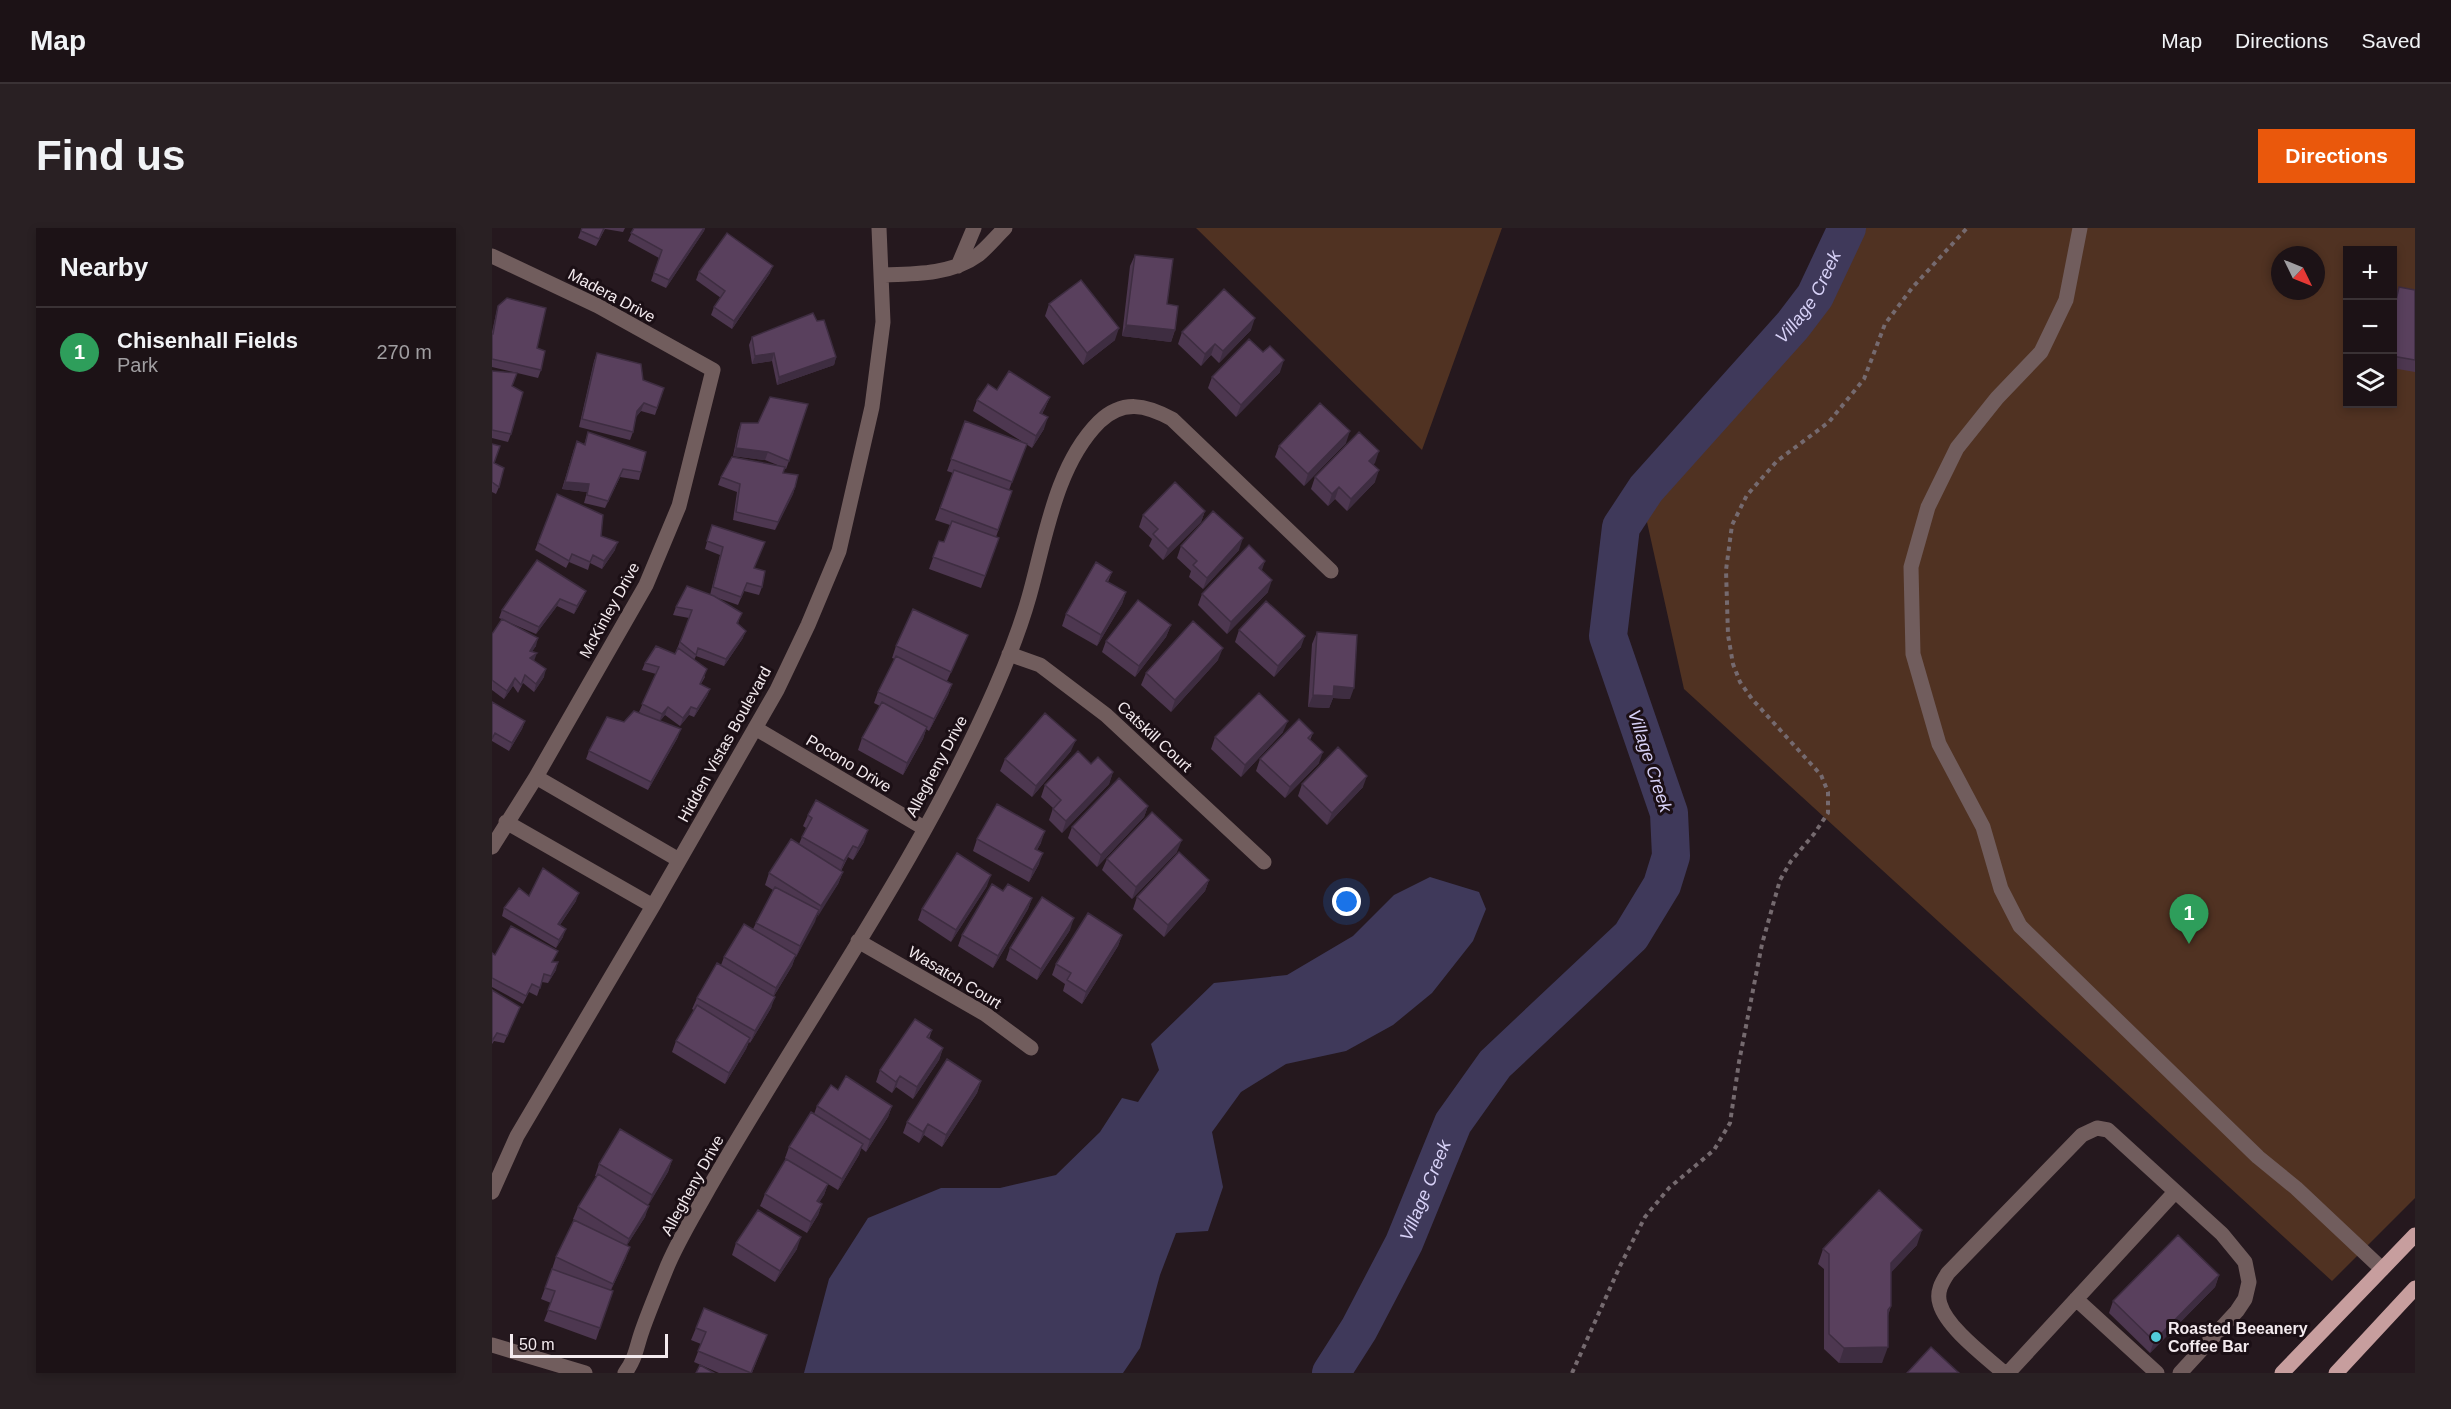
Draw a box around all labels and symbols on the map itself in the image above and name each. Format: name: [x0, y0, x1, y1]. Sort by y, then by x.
water label: Village Creek: [1771, 246, 1845, 347]
north arrow: [2271, 246, 2325, 300]
street label: Madera Drive: [565, 265, 658, 326]
street label: McKinley Drive: [576, 559, 643, 661]
street label: Hidden Vistas Boulevard: [675, 664, 774, 825]
street label: Catskill Court: [1114, 698, 1196, 775]
water label: Village Creek: [1624, 707, 1676, 816]
street label: Allegheny Drive: [903, 713, 970, 820]
street label: Pocono Drive: [803, 731, 894, 796]
your location: [1332, 887, 1361, 916]
pin: 1: [2170, 894, 2208, 944]
street label: Wasatch Court: [905, 943, 1005, 1012]
street label: Allegheny Drive: [658, 1132, 727, 1238]
water label: Village Creek: [1396, 1136, 1455, 1244]
place label: Roasted Beeanery Coffee Bar: [2168, 1320, 2308, 1355]
marker: Roasted Beeanery Coffee Bar: [2149, 1330, 2163, 1344]
scale bar: [510, 1331, 668, 1358]

